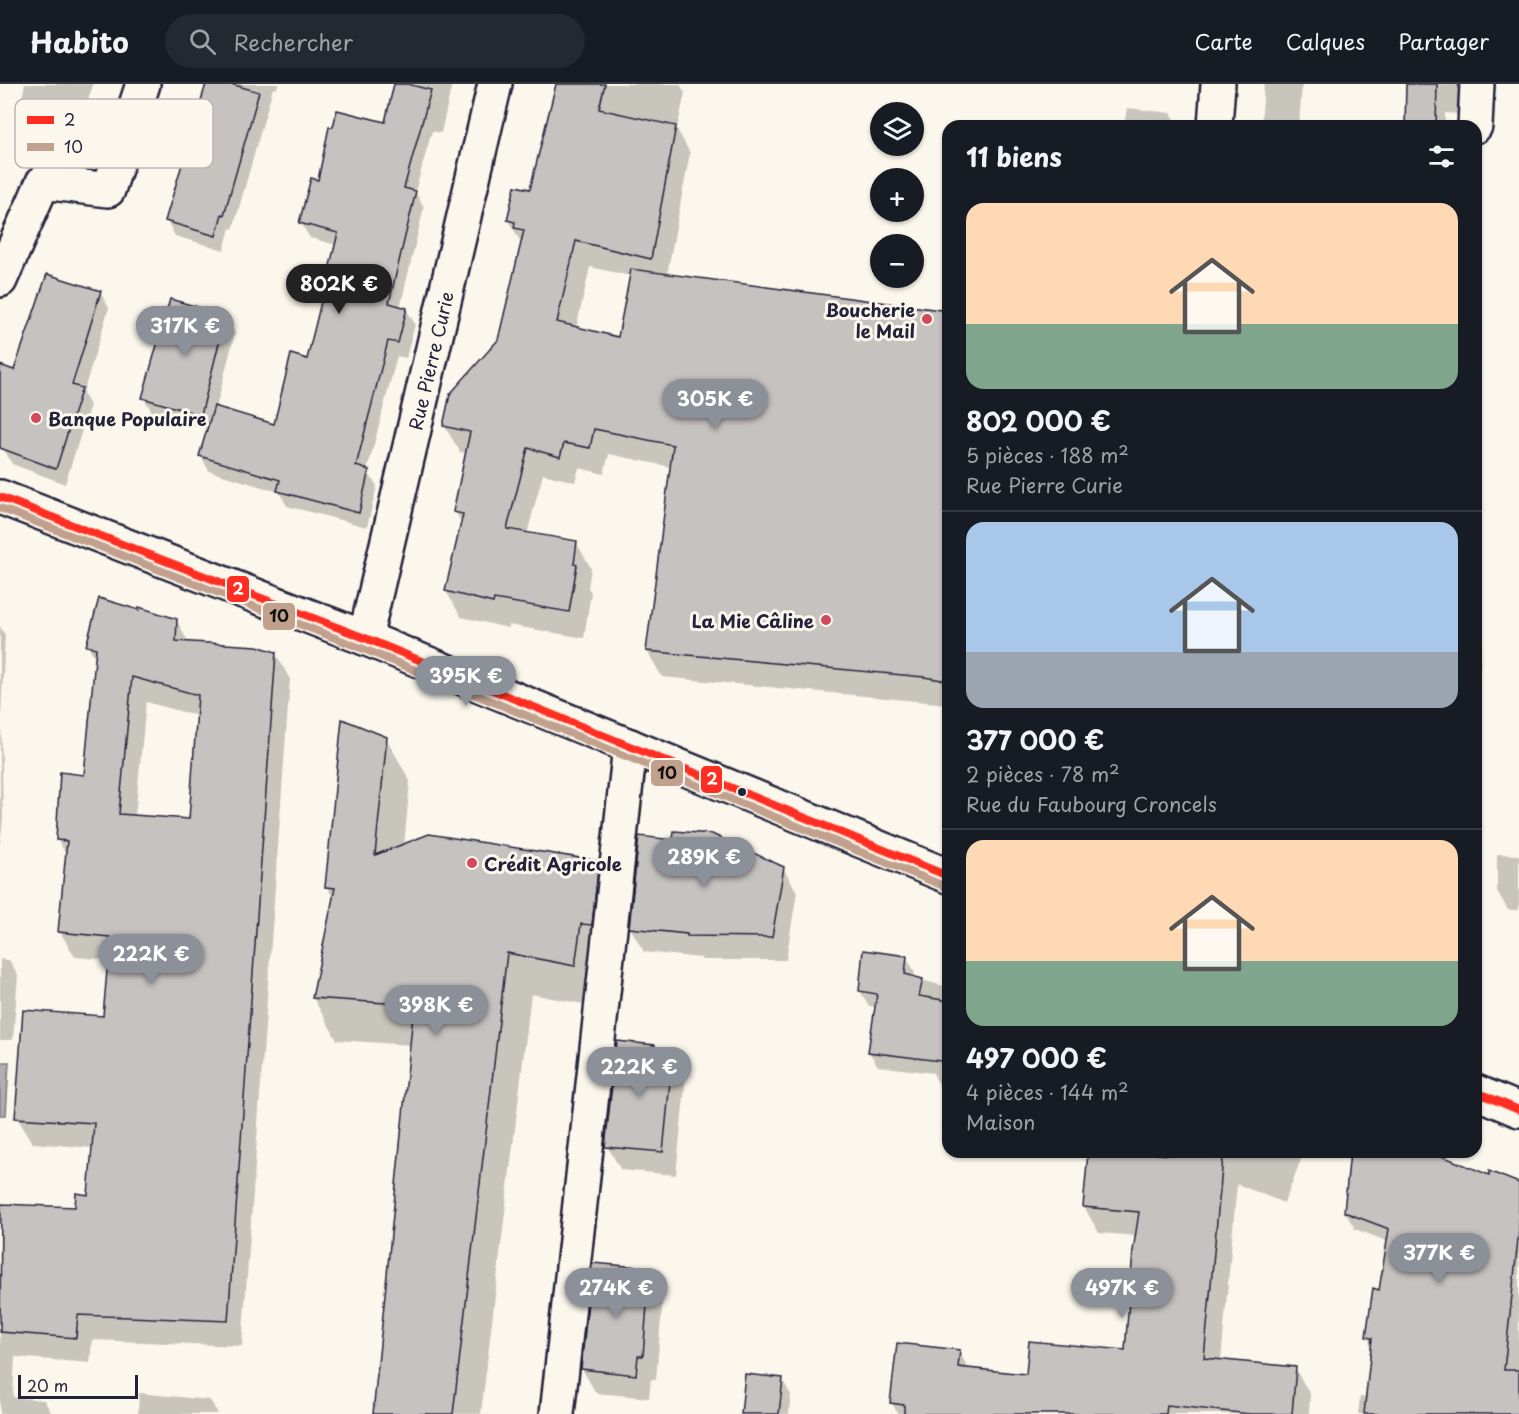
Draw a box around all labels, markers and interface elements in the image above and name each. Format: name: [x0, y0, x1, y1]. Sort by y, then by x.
search box: [165, 14, 585, 68]
text: Habito: [30, 20, 129, 63]
icon: search: [186, 25, 219, 58]
text: Rechercher: [234, 25, 353, 58]
text: Carte: [1195, 25, 1253, 57]
text: Calques: [1286, 25, 1365, 57]
text: Partager: [1398, 25, 1489, 57]
legend: [15, 99, 213, 168]
map controls: [870, 102, 924, 288]
button: layers: [870, 102, 924, 156]
text: 2: [64, 107, 75, 131]
text: 10: [64, 134, 83, 158]
text: 11 biens: [966, 137, 1062, 176]
icon: filters: [1425, 140, 1458, 173]
button: +: [870, 168, 924, 222]
button: −: [870, 234, 924, 288]
icon: home: [1158, 242, 1266, 350]
pin: 802K €: [290, 264, 388, 315]
text: 802K €: [300, 268, 378, 298]
street label: Rue Pierre Curie: [401, 289, 459, 432]
place label: Boucherie le Mail: [825, 296, 915, 344]
pin: 317K €: [136, 306, 234, 357]
text: 317K €: [150, 310, 220, 340]
marker: Boucherie le Mail: [920, 312, 934, 326]
pin: 305K €: [666, 379, 764, 430]
text: 305K €: [677, 383, 753, 413]
text: 802 000 €: [966, 401, 1111, 440]
place label: Banque Populaire: [48, 405, 207, 432]
marker: Banque Populaire: [29, 411, 43, 425]
text: 5 pièces · 188 m²: [966, 440, 1129, 470]
text: Rue Pierre Curie: [966, 470, 1123, 500]
icon: home: [1158, 561, 1266, 669]
line badge: 2: [226, 575, 250, 603]
text: 2: [232, 576, 244, 600]
line badge: 10: [262, 602, 296, 631]
text: 10: [269, 603, 289, 627]
place label: La Mie Câline: [692, 607, 814, 634]
marker: La Mie Câline: [819, 613, 833, 627]
pin: 395K €: [417, 656, 515, 707]
text: 395K €: [429, 660, 503, 690]
text: 377 000 €: [966, 720, 1104, 759]
line badge: 10: [650, 759, 684, 787]
text: 2 pièces · 78 m²: [966, 759, 1119, 789]
text: 10: [657, 760, 677, 784]
line badge: 2: [700, 765, 723, 794]
text: 2: [706, 766, 718, 790]
unlabelled marker: [736, 786, 748, 798]
text: Rue du Faubourg Croncels: [966, 789, 1217, 819]
pin: 289K €: [655, 837, 753, 888]
text: 289K €: [667, 841, 741, 871]
place label: Crédit Agricole: [484, 850, 622, 877]
marker: Crédit Agricole: [465, 856, 479, 870]
icon: home: [1158, 879, 1266, 987]
pin: 222K €: [102, 934, 200, 985]
text: 222K €: [112, 938, 190, 968]
pin: 398K €: [387, 985, 485, 1036]
text: 398K €: [399, 989, 473, 1019]
text: 497 000 €: [966, 1038, 1107, 1077]
pin: 222K €: [590, 1047, 688, 1098]
text: 222K €: [600, 1051, 678, 1081]
text: 4 pièces · 144 m²: [966, 1077, 1129, 1107]
text: Maison: [966, 1107, 1035, 1137]
pin: 377K €: [1390, 1233, 1488, 1284]
text: 377K €: [1403, 1237, 1475, 1267]
pin: 274K €: [567, 1268, 665, 1319]
pin: 497K €: [1073, 1268, 1171, 1319]
text: 274K €: [579, 1272, 653, 1302]
text: 497K €: [1085, 1272, 1159, 1302]
scale bar: [18, 1372, 138, 1400]
text: 20 m: [27, 1373, 68, 1397]

